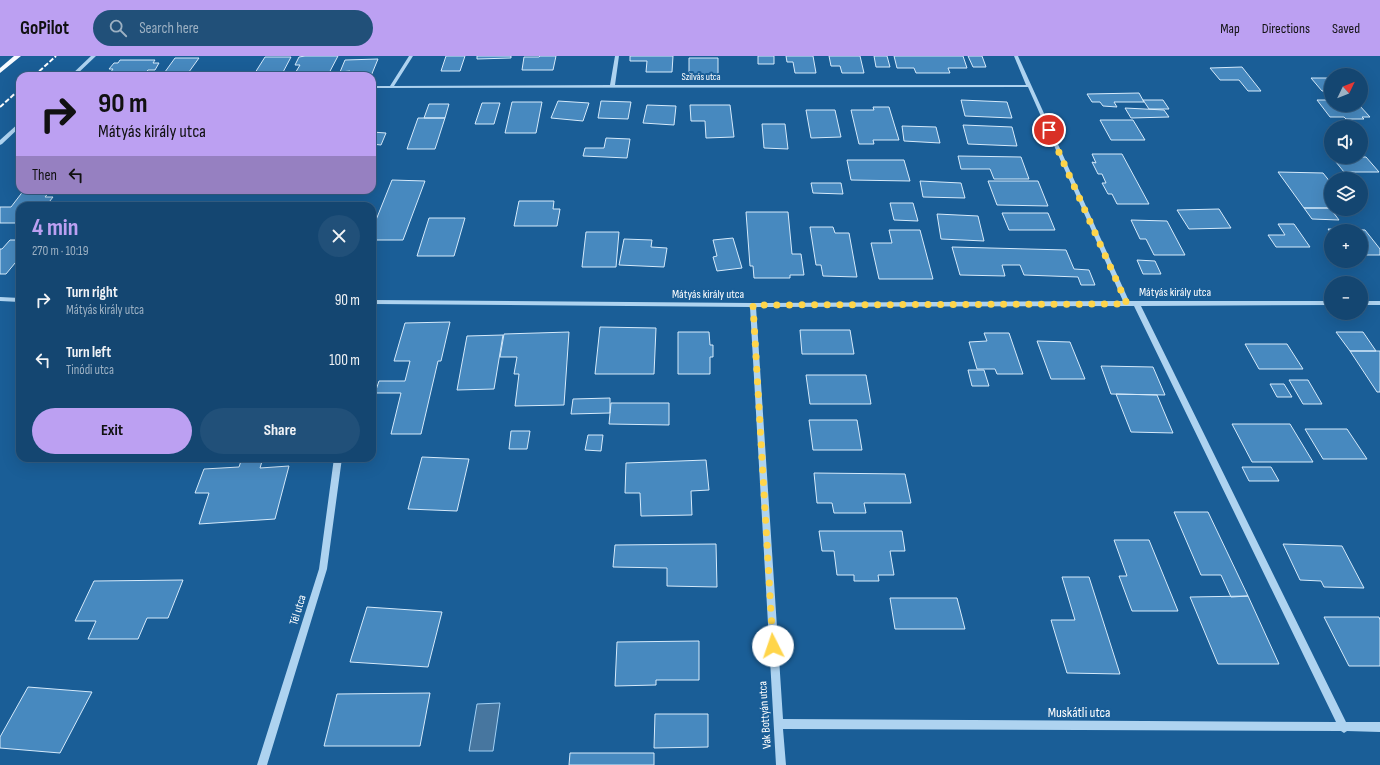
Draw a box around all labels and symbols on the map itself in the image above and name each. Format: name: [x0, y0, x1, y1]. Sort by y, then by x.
north arrow: [1324, 68, 1368, 112]
street label: Szilvás utca: [681, 71, 721, 83]
pin: [1032, 113, 1066, 147]
street label: Mátyás király utca: [1139, 285, 1211, 300]
street label: Mátyás király utca: [672, 287, 744, 302]
street label: Tél utca: [286, 593, 310, 627]
position arrow: [752, 625, 794, 667]
street label: Vak Bottyán utca: [755, 680, 775, 749]
street label: Muskátli utca: [1048, 704, 1110, 721]

